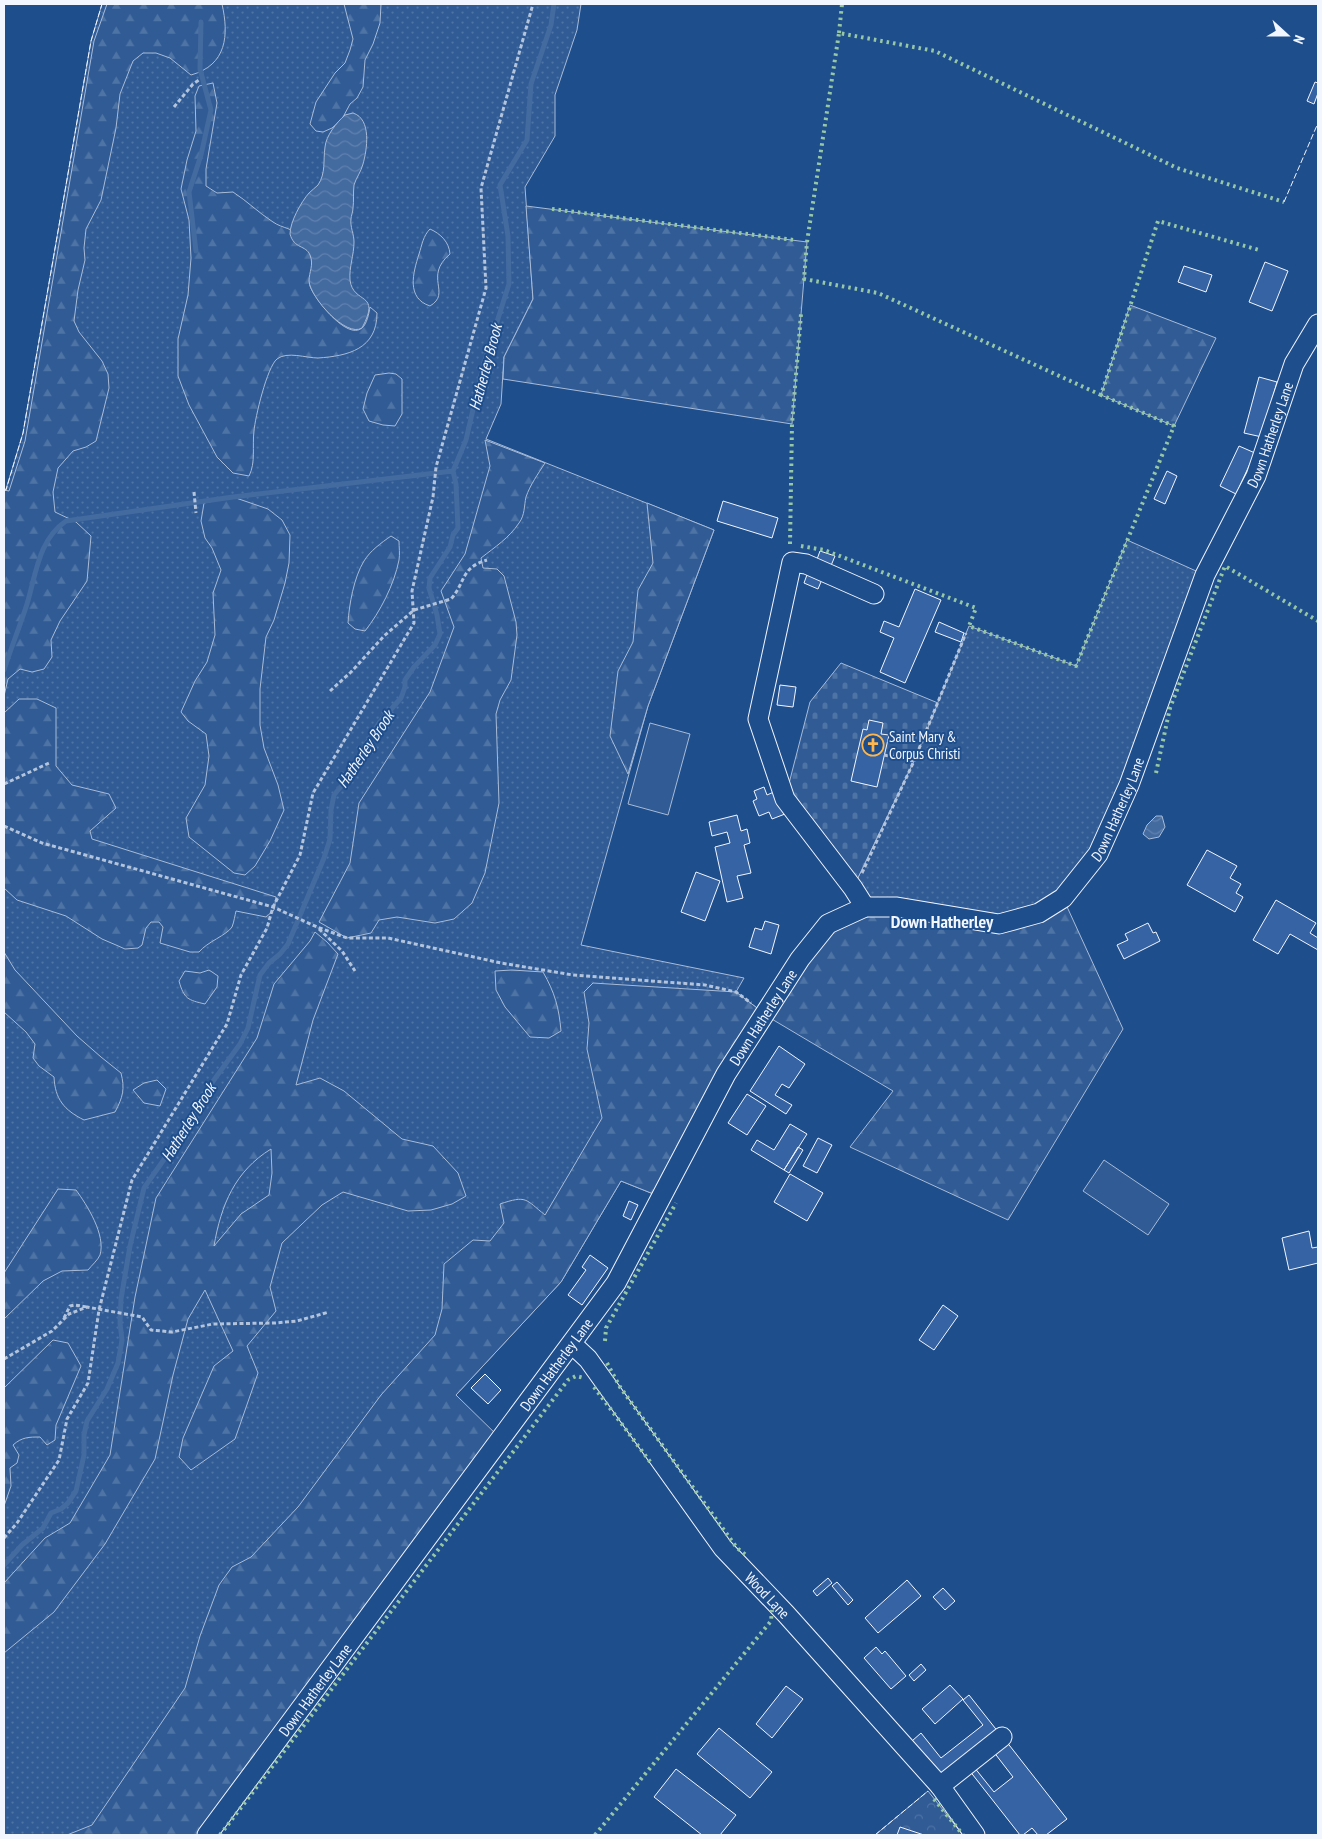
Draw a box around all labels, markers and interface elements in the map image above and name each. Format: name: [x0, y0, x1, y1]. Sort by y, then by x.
north arrow: [1262, 10, 1312, 60]
text: N: [1289, 33, 1309, 46]
water label: Hatherley Brook: [464, 320, 507, 412]
street label: Down Hatherley Lane: [1242, 379, 1297, 491]
water label: Hatherley Brook: [332, 705, 399, 791]
place label: Saint Mary & Corpus Christi: [889, 727, 961, 763]
church icon: Saint Mary & Corpus Christi: [861, 733, 885, 757]
street label: Down Hatherley Lane: [1087, 755, 1148, 865]
district label: Down Hatherley: [891, 910, 994, 933]
street label: Down Hatherley Lane: [725, 965, 801, 1069]
water label: Hatherley Brook: [156, 1078, 221, 1165]
street label: Down Hatherley Lane: [515, 1314, 596, 1414]
street label: Wood Lane: [741, 1568, 794, 1622]
street label: Down Hatherley Lane: [274, 1639, 355, 1740]

